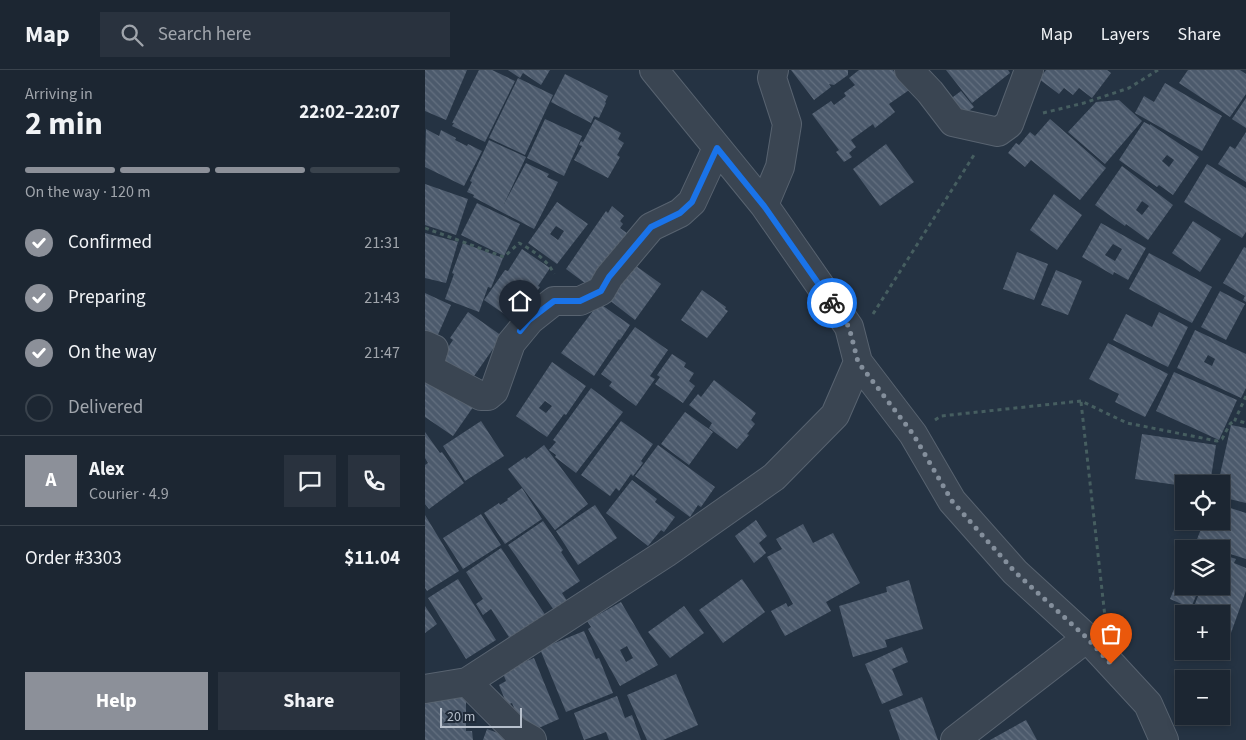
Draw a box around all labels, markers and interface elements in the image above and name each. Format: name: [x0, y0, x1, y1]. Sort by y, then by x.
search box: [100, 12, 450, 57]
text: Map: [25, 17, 70, 52]
icon: search: [118, 21, 146, 49]
text: Search here: [158, 21, 251, 48]
text: Map: [1041, 22, 1073, 47]
text: Layers: [1101, 22, 1150, 47]
text: Share: [1178, 22, 1221, 47]
text: Arriving in: [25, 83, 93, 105]
text: 22:02–22:07: [299, 99, 400, 126]
text: 2 min: [25, 101, 103, 147]
text: On the way · 120 m: [25, 181, 150, 203]
icon: check: [25, 229, 53, 257]
text: Confirmed: [68, 229, 152, 256]
text: 21:31: [364, 232, 400, 254]
courier: [807, 278, 857, 328]
pin: [499, 280, 541, 331]
icon: check: [25, 284, 53, 312]
text: Preparing: [68, 284, 146, 311]
text: 21:43: [364, 287, 400, 309]
icon: home: [506, 287, 534, 315]
icon: bike: [818, 289, 846, 317]
icon: check: [25, 339, 53, 367]
text: On the way: [68, 339, 157, 366]
text: 21:47: [364, 342, 400, 364]
text: Delivered: [68, 394, 143, 421]
button: chat: [284, 455, 336, 507]
button: phone: [348, 455, 400, 507]
text: Alex: [89, 456, 125, 483]
text: A: [46, 467, 56, 494]
map controls: [1175, 475, 1230, 725]
button: locate: [1175, 475, 1230, 530]
text: Courier · 4.9: [89, 483, 169, 505]
button: layers: [1175, 540, 1230, 595]
text: Order #3303: [25, 545, 122, 572]
text: $11.04: [344, 545, 400, 572]
button: +: [1175, 605, 1230, 660]
pin: [1090, 613, 1132, 664]
icon: bag: [1097, 620, 1125, 648]
button: −: [1175, 670, 1230, 725]
button: Help: [25, 672, 208, 730]
button: Share: [218, 672, 400, 730]
scale bar: [440, 705, 523, 728]
text: 20 m: [447, 707, 475, 727]

